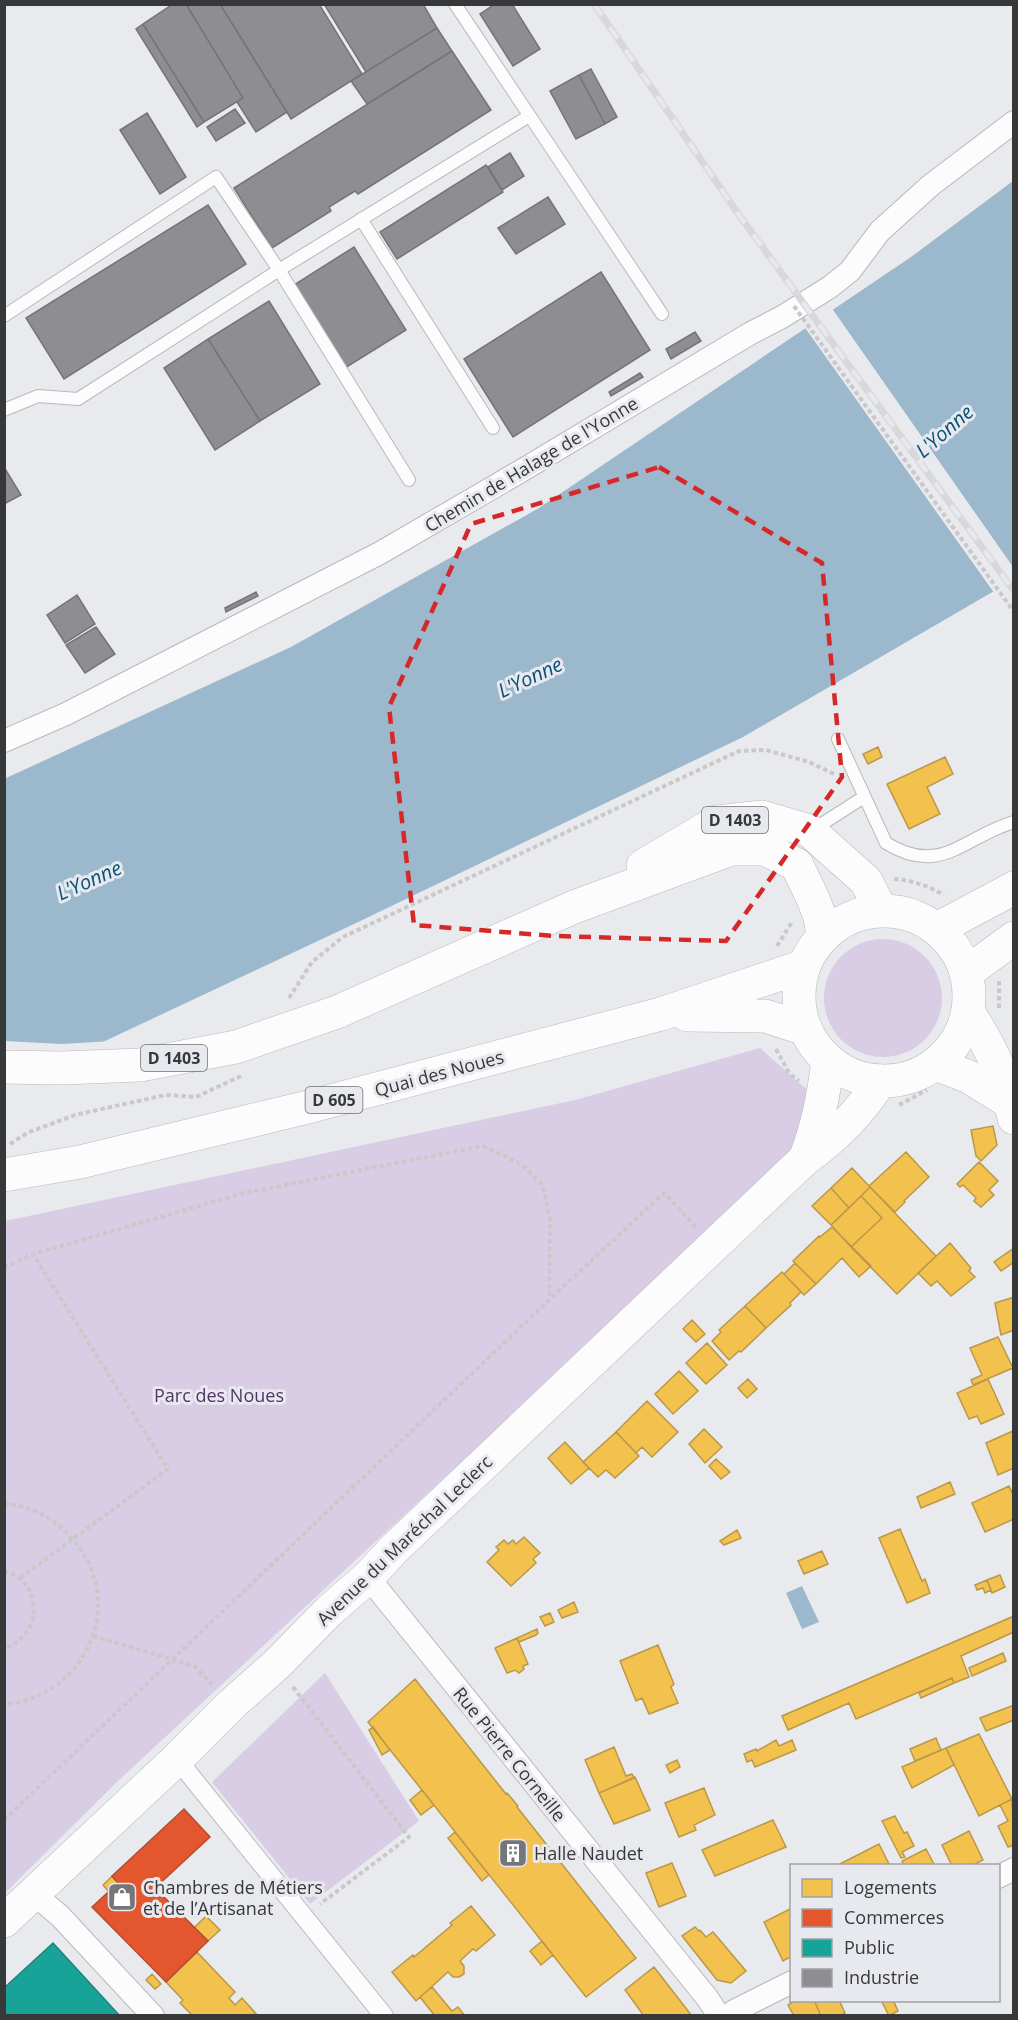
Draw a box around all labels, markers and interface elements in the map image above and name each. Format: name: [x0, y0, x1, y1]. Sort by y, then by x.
street label: Chemin de Halage de l'Yonne: [420, 391, 642, 537]
water label: L'Yonne: [909, 398, 979, 464]
water label: L'Yonne: [493, 650, 567, 704]
road number: D 1403: [702, 807, 768, 833]
water label: L'Yonne: [52, 854, 126, 906]
street label: Quai des Noues: [372, 1044, 506, 1102]
road number: D 1403: [141, 1045, 207, 1071]
road number: D 605: [306, 1087, 362, 1113]
park label: Parc des Noues: [154, 1383, 284, 1407]
street label: Avenue du Maréchal Leclerc: [311, 1449, 497, 1630]
street label: Rue Pierre Corneille: [448, 1682, 572, 1826]
building icon: Halle Naudet: [497, 1837, 529, 1869]
place label: Halle Naudet: [534, 1841, 643, 1865]
legend: [790, 1864, 1000, 2002]
place label: Chambres de Métiers et de l’Artisanat: [143, 1875, 323, 1920]
text: Logements: [844, 1875, 937, 1899]
shop icon: Chambres de Métiers et de l’Artisanat: [106, 1881, 138, 1913]
text: Commerces: [844, 1905, 944, 1929]
text: Public: [844, 1935, 895, 1959]
text: Industrie: [844, 1965, 919, 1989]

